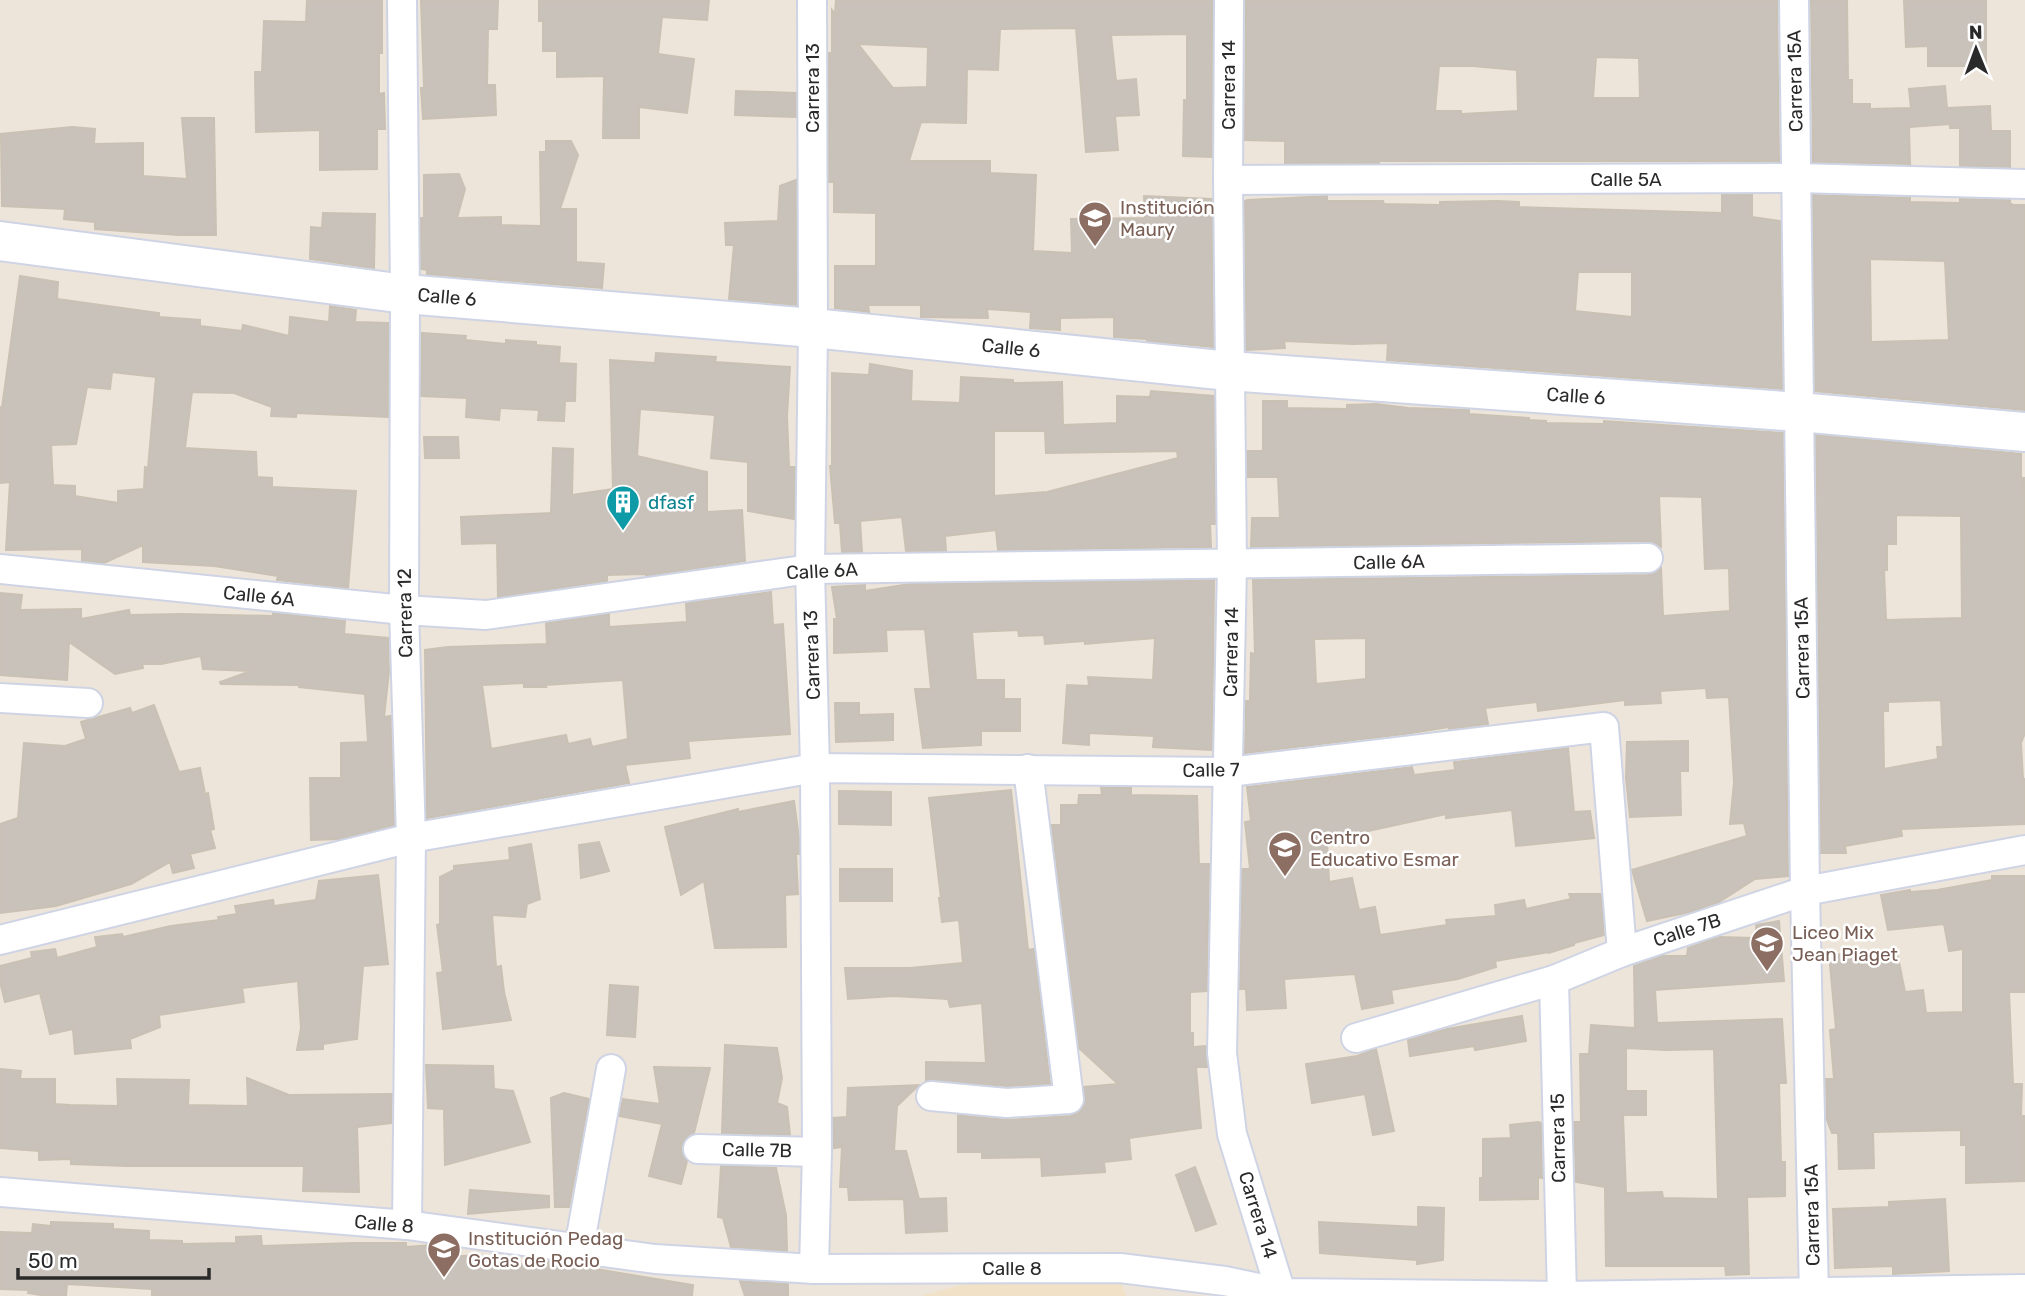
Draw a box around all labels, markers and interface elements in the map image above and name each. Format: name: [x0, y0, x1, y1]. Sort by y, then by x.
north arrow: [1941, 14, 2011, 84]
text: N: [1969, 21, 1983, 44]
street label: Carrera 15A: [1783, 29, 1807, 132]
street label: Carrera 14: [1217, 40, 1240, 130]
street label: Carrera 13: [801, 43, 824, 133]
street label: Calle 5A: [1590, 168, 1662, 191]
place label: Institución Maury: [1120, 196, 1215, 241]
school or university icon: Institución Maury: [1076, 199, 1114, 248]
street label: Calle 6: [417, 283, 477, 311]
street label: Calle 6: [980, 333, 1042, 363]
street label: Calle 6: [1546, 382, 1606, 410]
building icon: dfasf: [604, 483, 642, 532]
place label: dfasf: [648, 491, 695, 514]
street label: Calle 6A: [1353, 550, 1425, 574]
street label: Calle 6A: [786, 558, 859, 584]
street label: Carrera 12: [393, 568, 417, 658]
street label: Calle 6A: [222, 581, 296, 611]
street label: Carrera 15A: [1790, 596, 1814, 699]
street label: Carrera 14: [1219, 607, 1243, 697]
street label: Carrera 13: [799, 610, 825, 700]
street label: Calle 7: [1182, 758, 1240, 782]
place label: Centro Educativo Esmar: [1310, 826, 1459, 871]
school or university icon: Centro Educativo Esmar: [1266, 829, 1304, 878]
street label: Calle 7B: [1650, 908, 1724, 952]
place label: Liceo Mix Jean Piaget: [1792, 921, 1899, 966]
school or university icon: Liceo Mix Jean Piaget: [1748, 924, 1786, 973]
street label: Carrera 15: [1546, 1093, 1570, 1183]
street label: Calle 7B: [722, 1138, 792, 1162]
street label: Carrera 15A: [1800, 1163, 1824, 1266]
street label: Carrera 14: [1234, 1169, 1282, 1262]
street label: Calle 8: [353, 1210, 415, 1238]
place label: Institución Pedag Gotas de Rocio: [468, 1227, 623, 1272]
school or university icon: Institución Pedag Gotas de Rocio: [425, 1230, 463, 1279]
scale bar: [18, 1236, 208, 1280]
text: 50 m: [28, 1248, 78, 1273]
street label: Calle 8: [982, 1257, 1042, 1280]

